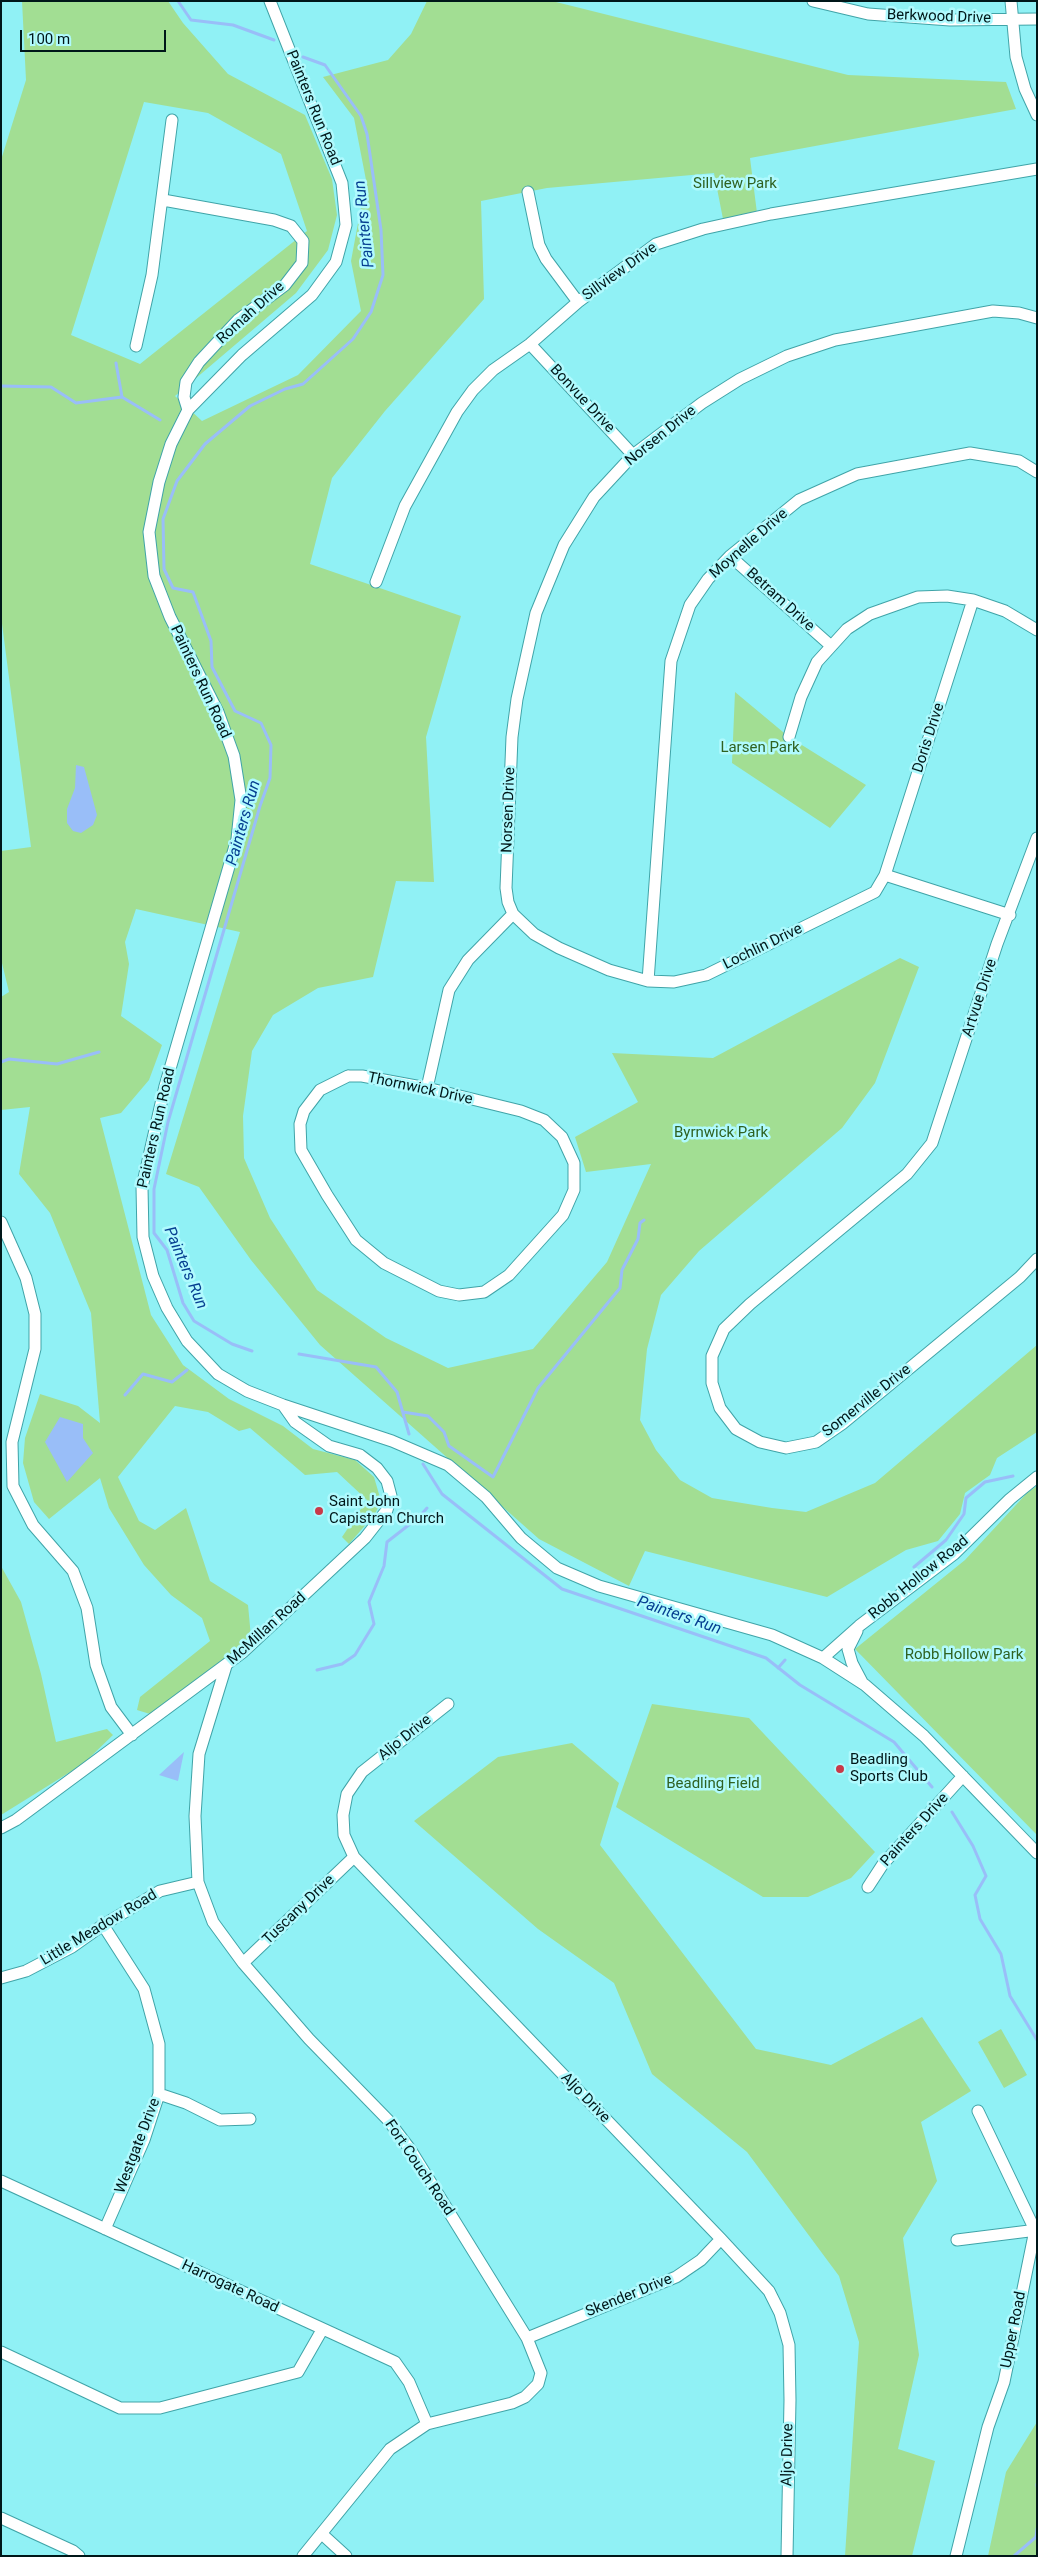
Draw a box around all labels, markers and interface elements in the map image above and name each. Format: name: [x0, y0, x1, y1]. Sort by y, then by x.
street label: Berkwood Drive: [887, 6, 991, 28]
scale bar: [22, 20, 169, 52]
text: 100 m: [28, 30, 70, 48]
street label: Painters Run Road: [282, 48, 344, 168]
park label: Sillview Park: [693, 175, 777, 193]
water label: Painters Run: [351, 179, 379, 269]
street label: Sillview Drive: [579, 239, 661, 305]
street label: Romah Drive: [213, 278, 289, 348]
street label: Bonvue Drive: [546, 361, 618, 437]
street label: Norsen Drive: [622, 402, 700, 470]
street label: Moynelle Drive: [706, 505, 792, 583]
street label: Betram Drive: [742, 565, 818, 635]
street label: Painters Run Road: [166, 623, 234, 741]
street label: Doris Drive: [909, 701, 949, 775]
park label: Larsen Park: [720, 739, 800, 757]
street label: Norsen Drive: [499, 767, 519, 853]
water label: Painters Run: [223, 778, 265, 868]
street label: Lochlin Drive: [721, 920, 805, 974]
street label: Artvue Drive: [959, 957, 1001, 1039]
street label: Painters Run Road: [134, 1066, 180, 1190]
street label: Thornwick Drive: [366, 1069, 474, 1109]
park label: Byrnwick Park: [674, 1124, 768, 1142]
water label: Painters Run: [159, 1224, 211, 1312]
street label: Somerville Drive: [819, 1361, 915, 1441]
place label: Saint John Capistran Church: [329, 1493, 444, 1528]
marker: Saint John Capistran Church: [313, 1505, 325, 1517]
street label: Robb Hollow Road: [866, 1532, 972, 1624]
street label: McMillan Road: [224, 1589, 310, 1669]
water label: Painters Run: [634, 1593, 724, 1639]
park label: Robb Hollow Park: [905, 1646, 1023, 1664]
street label: Aljo Drive: [375, 1711, 435, 1765]
place label: Beadling Sports Club: [850, 1751, 928, 1786]
marker: Beadling Sports Club: [834, 1763, 846, 1775]
park label: Beadling Field: [666, 1775, 760, 1793]
street label: Painters Drive: [877, 1790, 953, 1870]
street label: Tuscany Drive: [259, 1871, 339, 1949]
street label: Little Meadow Road: [38, 1886, 160, 1970]
street label: Aljo Drive: [557, 2069, 613, 2127]
street label: Westgate Drive: [112, 2096, 164, 2196]
street label: Fort Couch Road: [380, 2117, 458, 2219]
street label: Harrogate Road: [179, 2257, 281, 2317]
street label: Skender Drive: [583, 2271, 675, 2321]
street label: Upper Road: [998, 2290, 1030, 2370]
street label: Aljo Drive: [778, 2423, 798, 2487]

